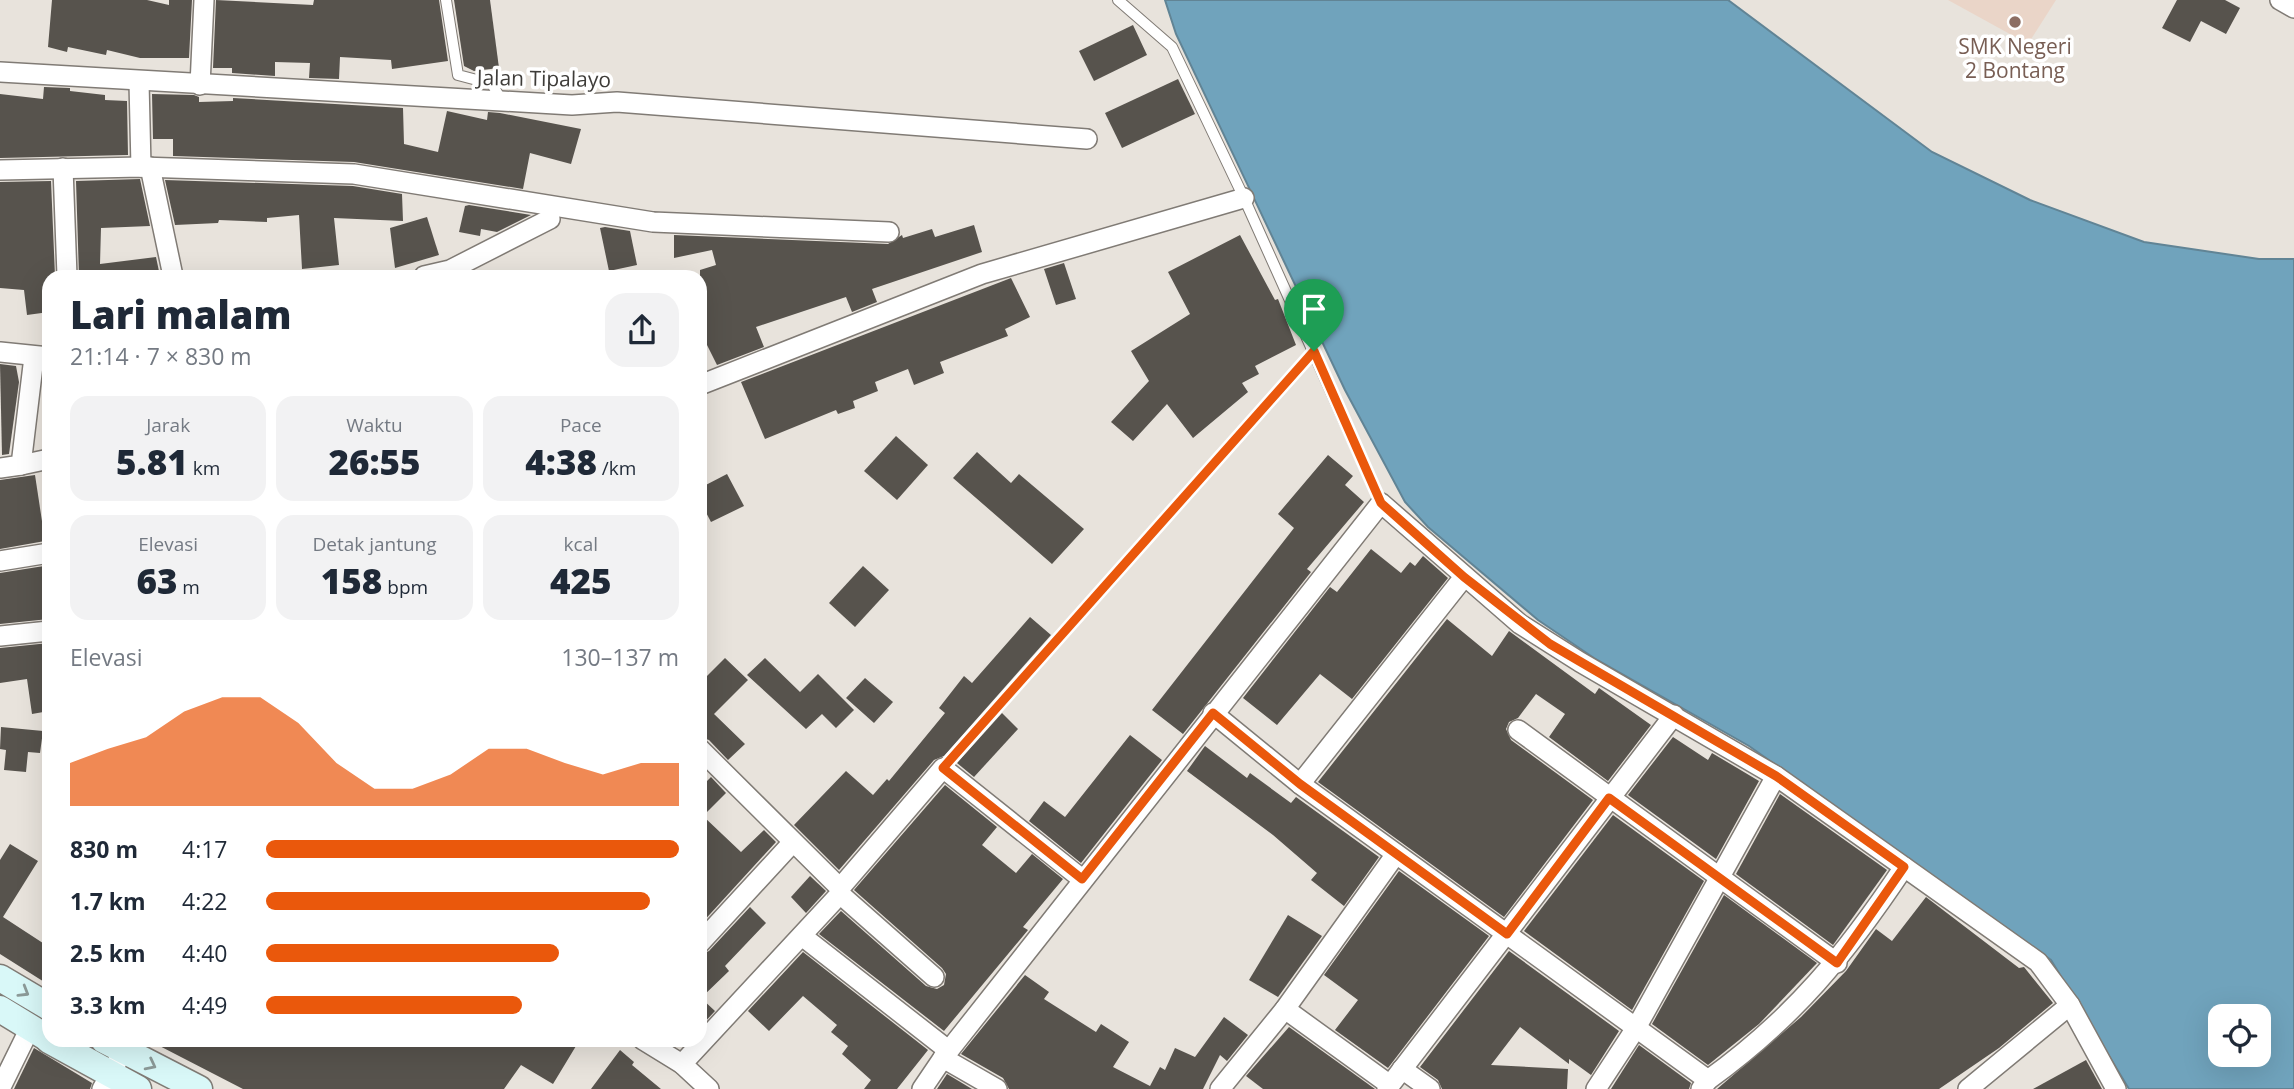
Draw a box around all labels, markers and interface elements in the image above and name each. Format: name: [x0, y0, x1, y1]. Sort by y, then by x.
marker: SMK Negeri 2 Bontang: [2007, 14, 2023, 30]
place label: SMK Negeri 2 Bontang: [1958, 32, 2072, 84]
street label: Jalan Tipalayo: [475, 63, 611, 93]
pin: [1284, 279, 1344, 351]
text: Lari malam: [70, 288, 292, 340]
icon: arrive: [1295, 290, 1333, 328]
button: share: [605, 293, 679, 367]
text: 21:14 · 7 × 830 m: [70, 340, 252, 372]
text: Jarak: [146, 412, 190, 438]
text: Waktu: [346, 412, 403, 438]
text: Pace: [560, 412, 602, 438]
text: 5.81: [116, 438, 188, 485]
text: 26:55: [328, 438, 421, 485]
text: 4:38: [525, 438, 597, 485]
text: km: [188, 455, 220, 481]
text: /km: [597, 455, 636, 481]
text: Elevasi: [138, 531, 198, 557]
text: Detak jantung: [312, 531, 437, 557]
text: kcal: [564, 531, 598, 557]
text: 63: [136, 557, 177, 604]
text: 158: [321, 557, 382, 604]
text: 425: [550, 557, 612, 604]
text: m: [177, 574, 200, 600]
text: bpm: [382, 574, 428, 600]
text: Elevasi: [70, 641, 143, 673]
text: 130–137 m: [561, 641, 679, 673]
text: 830 m: [70, 833, 138, 865]
text: 4:17: [182, 833, 228, 865]
text: 1.7 km: [70, 885, 146, 917]
text: 4:22: [182, 885, 228, 917]
text: 2.5 km: [70, 937, 146, 969]
text: 4:40: [182, 937, 228, 969]
one-way arrow: [17, 984, 30, 997]
text: 3.3 km: [70, 989, 146, 1021]
text: 4:49: [182, 989, 228, 1021]
map controls: [2208, 1004, 2271, 1067]
button: locate: [2208, 1004, 2271, 1067]
one-way arrow: [144, 1056, 156, 1070]

